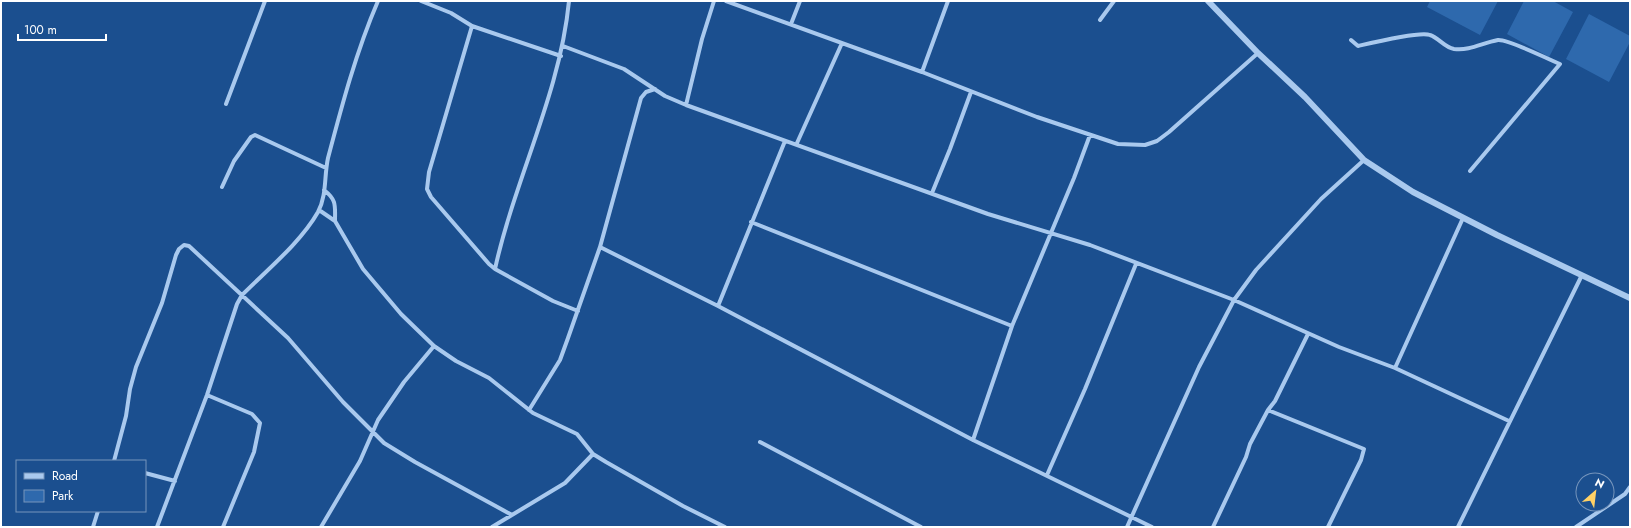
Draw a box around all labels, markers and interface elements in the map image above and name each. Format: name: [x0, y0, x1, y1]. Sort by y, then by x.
scale bar: [18, 16, 106, 42]
text: 100 m: [24, 21, 57, 39]
legend: [16, 460, 146, 512]
text: Road: [52, 467, 78, 485]
north arrow: [1575, 472, 1615, 512]
text: N: [1592, 474, 1607, 492]
text: Park: [52, 487, 74, 505]

